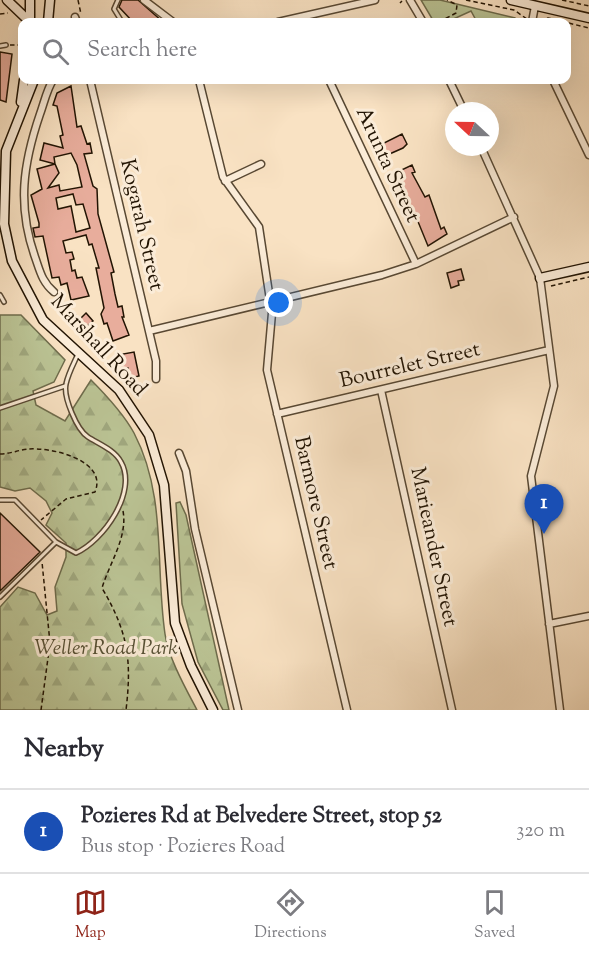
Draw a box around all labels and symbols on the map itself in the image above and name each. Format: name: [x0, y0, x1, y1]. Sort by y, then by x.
street label: Arunta Street: [347, 102, 427, 228]
north arrow: [445, 102, 499, 156]
street label: Kogarah Street: [111, 156, 171, 294]
street label: Marshall Road: [43, 288, 153, 404]
your location: [264, 288, 293, 317]
street label: Bourrelet Street: [337, 335, 483, 397]
street label: Barmore Street: [285, 434, 345, 572]
street label: Marieander Street: [401, 465, 465, 629]
pin: 1: [524, 484, 564, 534]
park label: Weller Road Park: [34, 634, 178, 664]

